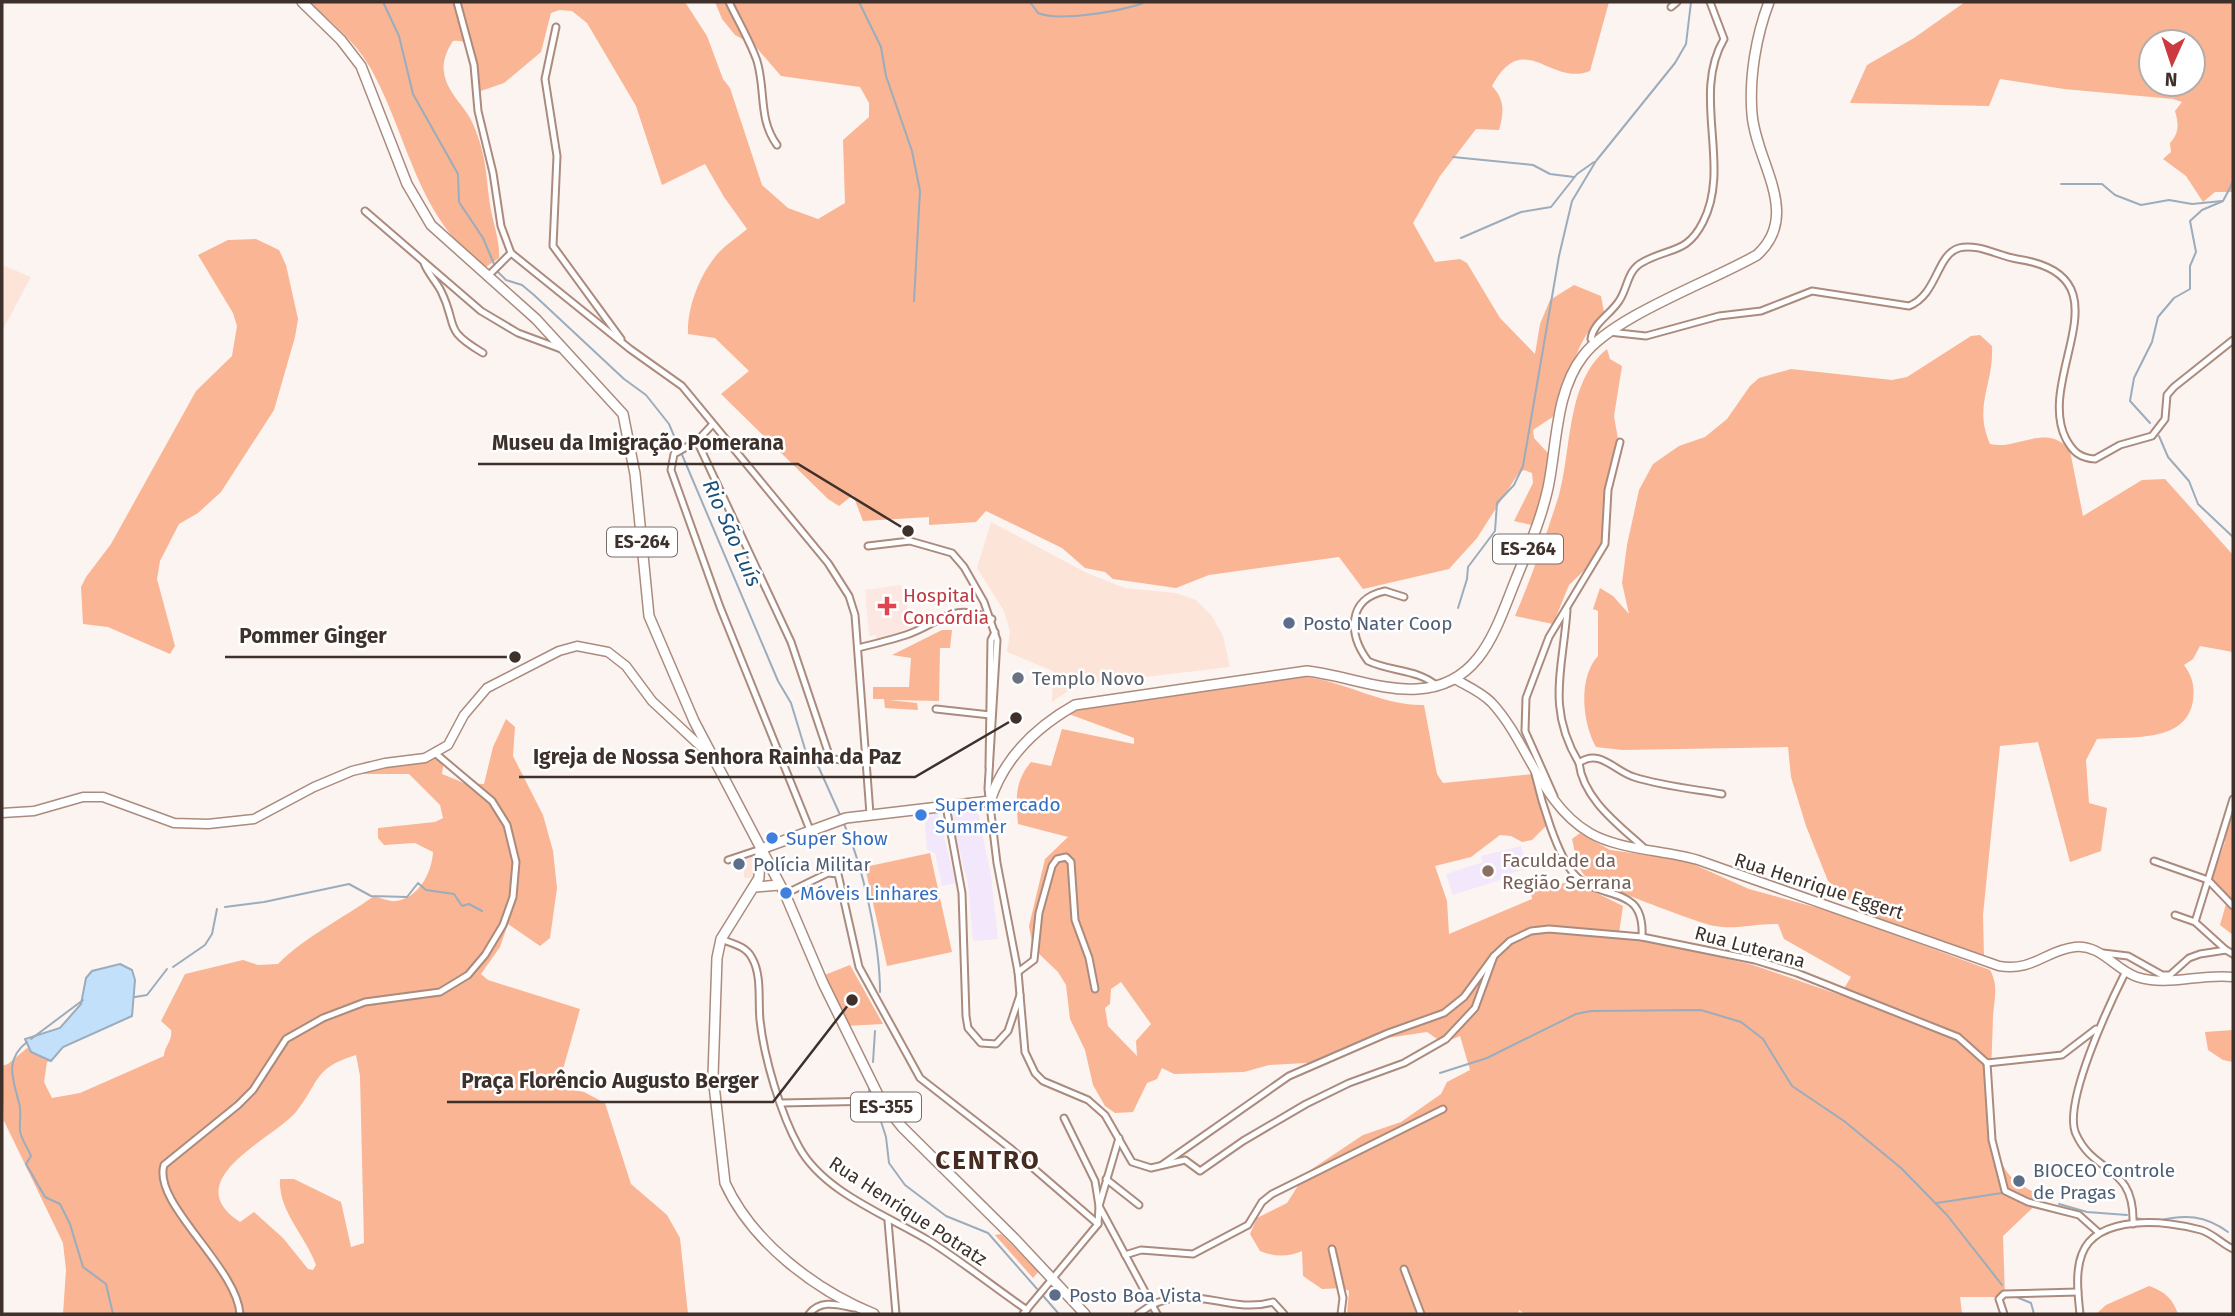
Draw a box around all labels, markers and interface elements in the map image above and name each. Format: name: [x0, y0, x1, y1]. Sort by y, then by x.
north arrow: [2137, 28, 2207, 98]
text: N: [2164, 68, 2178, 91]
callout: Museu da Imigração Pomerana: [478, 422, 798, 464]
text: Museu da Imigração Pomerana: [492, 430, 784, 456]
water label: Rio São Luís: [697, 475, 767, 591]
road number: ES-264: [607, 528, 677, 556]
road number: ES-264: [1493, 534, 1563, 564]
place label: Hospital Concórdia: [903, 584, 989, 629]
marker: Hospital Concórdia: [877, 596, 897, 616]
place label: Posto Nater Coop: [1303, 612, 1453, 635]
callout: Pommer Ginger: [225, 615, 401, 657]
marker: Posto Nater Coop: [1281, 615, 1297, 631]
text: Pommer Ginger: [239, 623, 387, 649]
place label: Templo Novo: [1032, 667, 1145, 690]
marker: Templo Novo: [1010, 670, 1026, 686]
callout: Igreja de Nossa Senhora Rainha da Paz: [519, 735, 915, 777]
text: Igreja de Nossa Senhora Rainha da Paz: [533, 744, 901, 770]
place label: Supermercado Summer: [935, 793, 1060, 838]
marker: Supermercado Summer: [913, 807, 929, 823]
place label: Super Show: [786, 827, 888, 850]
marker: Super Show: [764, 830, 780, 846]
street label: Rua Henrique Eggert: [1731, 848, 1907, 924]
place label: Faculdade da Região Serrana: [1502, 849, 1632, 894]
place label: Polícia Militar: [753, 853, 871, 876]
marker: Polícia Militar: [731, 856, 747, 872]
marker: Faculdade da Região Serrana: [1480, 863, 1496, 879]
place label: Móveis Linhares: [800, 882, 938, 905]
marker: Móveis Linhares: [778, 885, 794, 901]
street label: Rua Luterana: [1692, 921, 1808, 973]
callout: Praça Florêncio Augusto Berger: [447, 1060, 773, 1102]
text: Praça Florêncio Augusto Berger: [461, 1068, 759, 1094]
road number: ES-355: [851, 1092, 921, 1122]
district label: CENTRO: [935, 1145, 1041, 1176]
street label: Rua Henrique Potratz: [825, 1151, 991, 1271]
place label: BIOCEO Controle de Pragas: [2033, 1159, 2175, 1204]
marker: BIOCEO Controle de Pragas: [2011, 1173, 2027, 1189]
place label: Posto Boa Vista: [1069, 1284, 1202, 1307]
marker: Posto Boa Vista: [1047, 1287, 1063, 1303]

